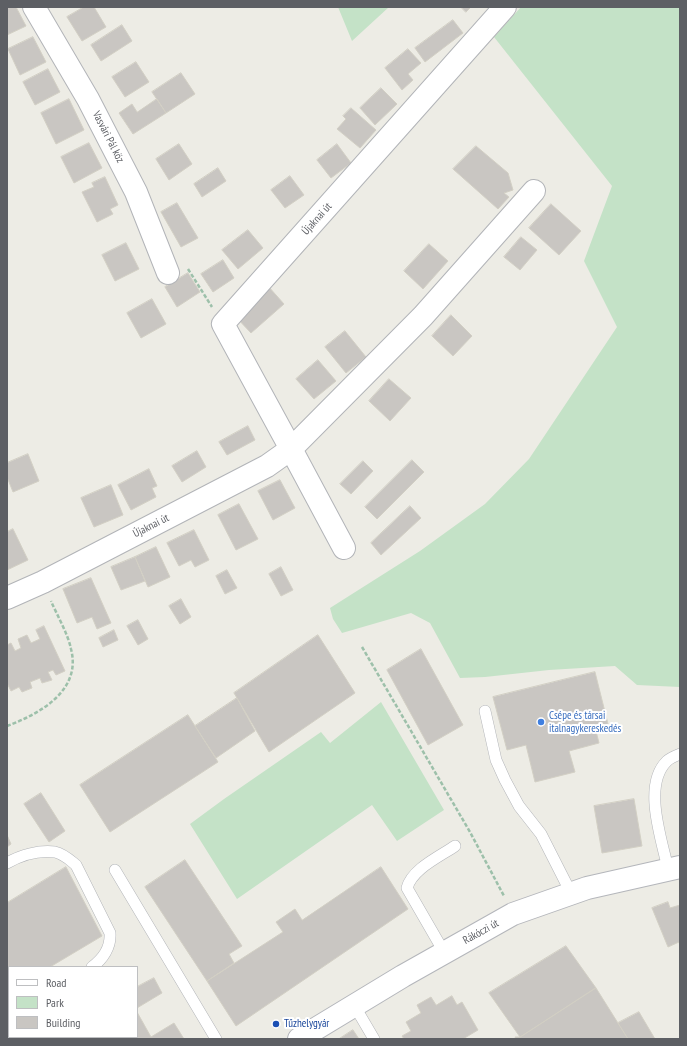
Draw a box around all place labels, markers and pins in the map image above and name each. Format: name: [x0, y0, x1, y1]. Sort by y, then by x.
place label: Csépe és társai italnagykereskedés: [549, 709, 621, 735]
marker: Csépe és társai italnagykereskedés: [536, 717, 546, 727]
place label: Tűzhelygyár: [284, 1017, 329, 1031]
marker: Tűzhelygyár: [271, 1019, 281, 1029]

